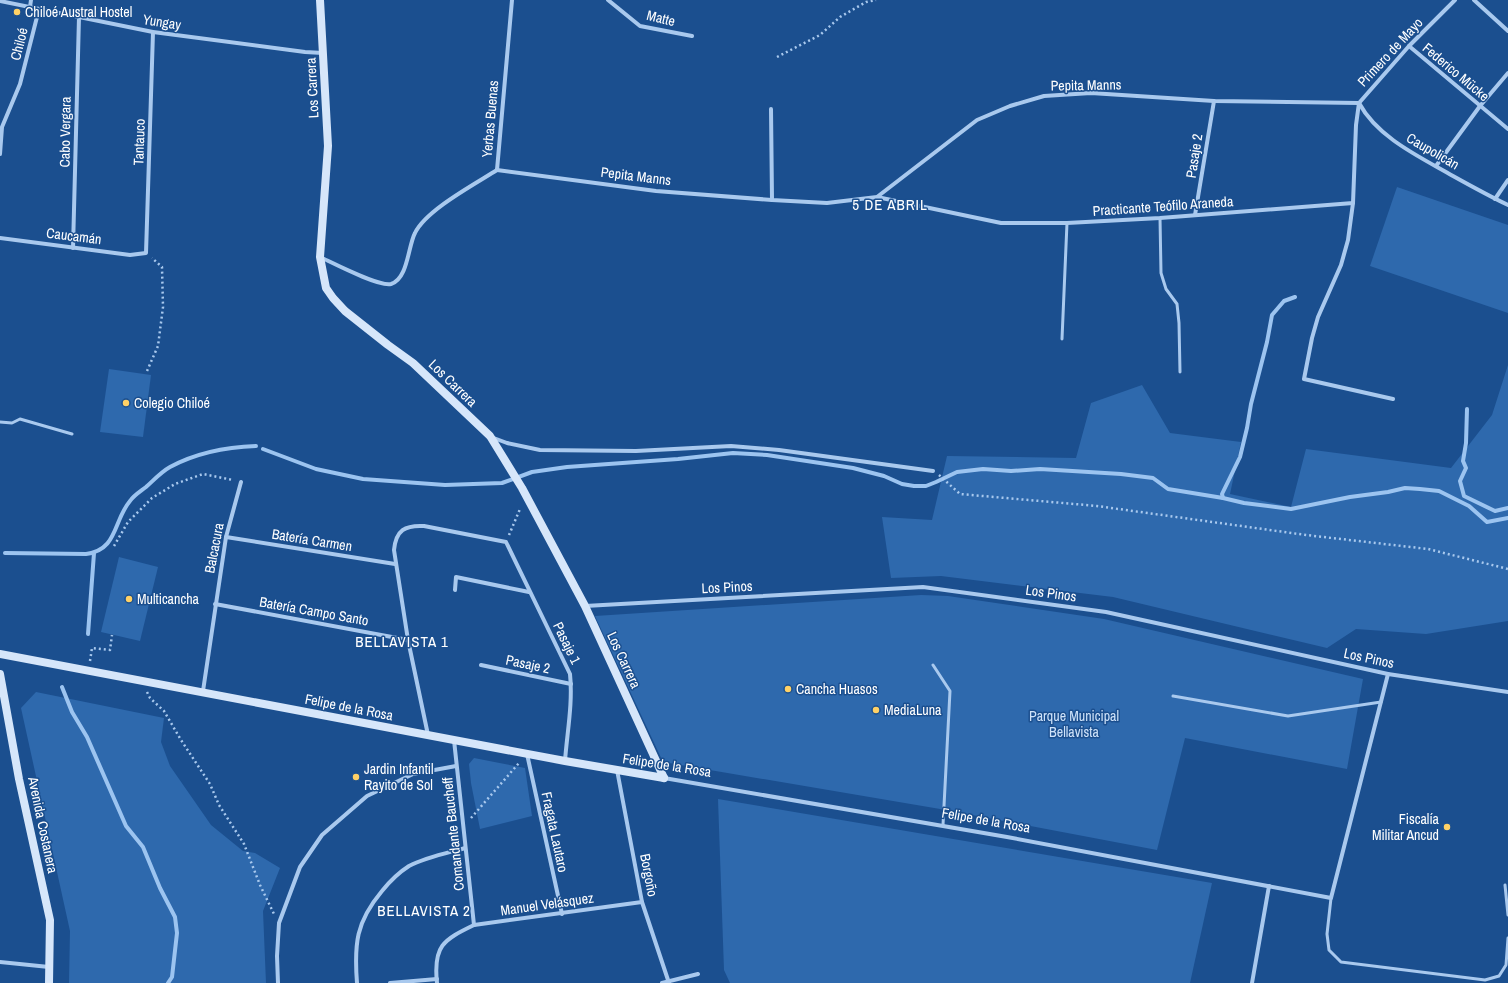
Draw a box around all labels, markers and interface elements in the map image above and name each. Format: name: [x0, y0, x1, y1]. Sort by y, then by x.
place label: Chiloé Austral Hostel: [25, 3, 132, 21]
street label: Matte: [645, 6, 677, 30]
marker: Chiloé Austral Hostel: [12, 7, 22, 17]
street label: Yungay: [142, 10, 183, 34]
street label: Primero de Mayo: [1353, 14, 1427, 90]
street label: Chiloé: [6, 26, 32, 62]
street label: Federico Mücke: [1419, 39, 1493, 105]
street label: Los Carrera: [301, 57, 323, 119]
street label: Pepita Manns: [1050, 75, 1122, 95]
street label: Yerbas Buenas: [478, 79, 502, 158]
street label: Cabo Vergara: [55, 96, 75, 168]
street label: Tantauco: [129, 118, 149, 166]
street label: Caupolicán: [1403, 129, 1463, 173]
street label: Pasaje 2: [1182, 133, 1206, 179]
street label: Pepita Manns: [600, 163, 673, 189]
street label: Practicante Teófilo Araneda: [1092, 192, 1234, 220]
district label: 5 DE ABRIL: [852, 194, 928, 215]
street label: Caucamán: [45, 224, 103, 248]
street label: Los Carrera: [425, 355, 481, 411]
place label: Colegio Chiloé: [134, 394, 210, 412]
marker: Colegio Chiloé: [121, 398, 131, 408]
street label: Balcacura: [200, 521, 228, 575]
street label: Batería Carmen: [271, 525, 353, 555]
street label: Los Pinos: [701, 577, 753, 597]
street label: Los Pinos: [1024, 581, 1078, 606]
place label: Multicancha: [137, 590, 200, 608]
street label: Batería Campo Santo: [258, 593, 370, 629]
marker: Multicancha: [124, 594, 134, 604]
street label: Pasaje 1: [549, 619, 585, 668]
street label: Los Carrera: [603, 629, 645, 692]
district label: BELLAVISTA 1: [355, 631, 449, 652]
street label: Los Pinos: [1342, 644, 1396, 672]
street label: Pasaje 2: [504, 651, 552, 677]
place label: Cancha Huasos: [796, 680, 878, 698]
marker: Cancha Huasos: [783, 684, 793, 694]
street label: Felipe de la Rosa: [303, 690, 395, 724]
place label: MediaLuna: [884, 701, 942, 719]
marker: MediaLuna: [871, 705, 881, 715]
park label: Parque Municipal Bellavista: [1029, 707, 1119, 741]
street label: Felipe de la Rosa: [621, 749, 713, 781]
place label: Jardin Infantil Rayito de Sol: [364, 760, 434, 794]
marker: Jardin Infantil Rayito de Sol: [351, 772, 361, 782]
street label: Avenida Costanera: [24, 774, 62, 875]
street label: Comandante Baucheff: [438, 776, 468, 892]
street label: Fragata Lautaro: [538, 790, 572, 874]
street label: Felipe de la Rosa: [940, 803, 1032, 837]
place label: Fiscalía Militar Ancud: [1372, 810, 1440, 844]
marker: Fiscalía Militar Ancud: [1442, 822, 1452, 832]
street label: Borgoño: [636, 852, 662, 898]
street label: Manuel Velásquez: [499, 889, 595, 919]
district label: BELLAVISTA 2: [377, 900, 471, 921]

